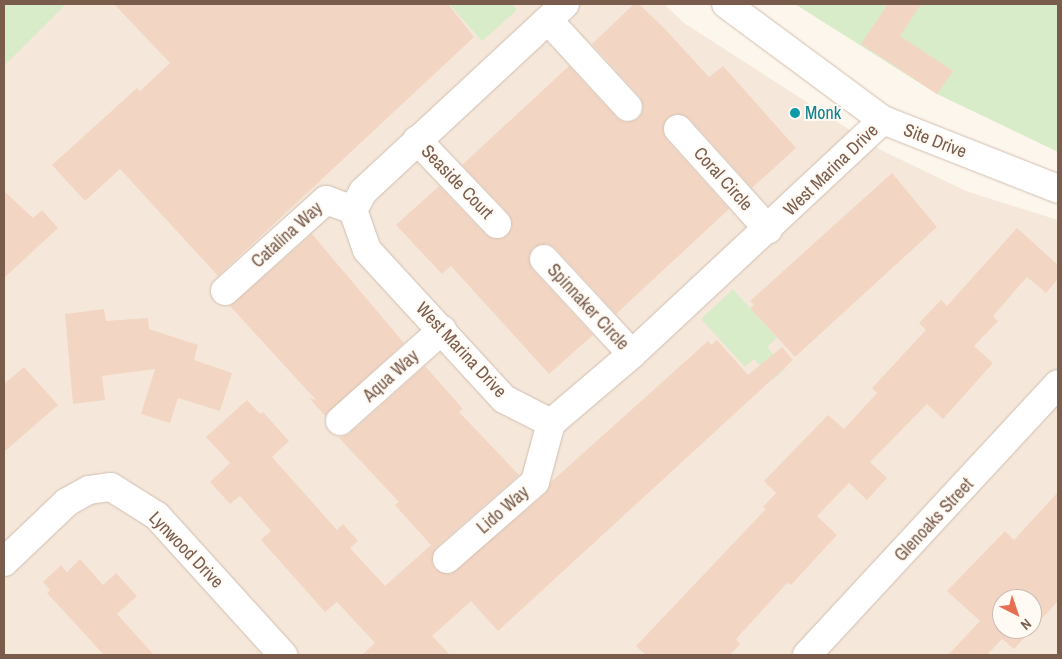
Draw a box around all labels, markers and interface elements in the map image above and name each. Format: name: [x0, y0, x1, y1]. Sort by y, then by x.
place label: Monk: [805, 102, 841, 124]
marker: Monk: [789, 107, 801, 119]
street label: Site Drive: [900, 119, 970, 163]
street label: West Marina Drive: [779, 120, 883, 220]
street label: Seaside Court: [416, 141, 498, 223]
street label: Coral Circle: [689, 143, 757, 215]
street label: Catalina Way: [247, 198, 327, 272]
street label: Spinnaker Circle: [543, 259, 633, 355]
street label: West Marina Drive: [411, 298, 511, 402]
street label: Aqua Way: [359, 345, 423, 407]
street label: Glenoaks Street: [890, 474, 978, 566]
street label: Lido Way: [473, 482, 533, 538]
street label: Lynwood Drive: [144, 507, 228, 593]
north arrow: [992, 589, 1042, 639]
text: N: [1017, 615, 1035, 634]

